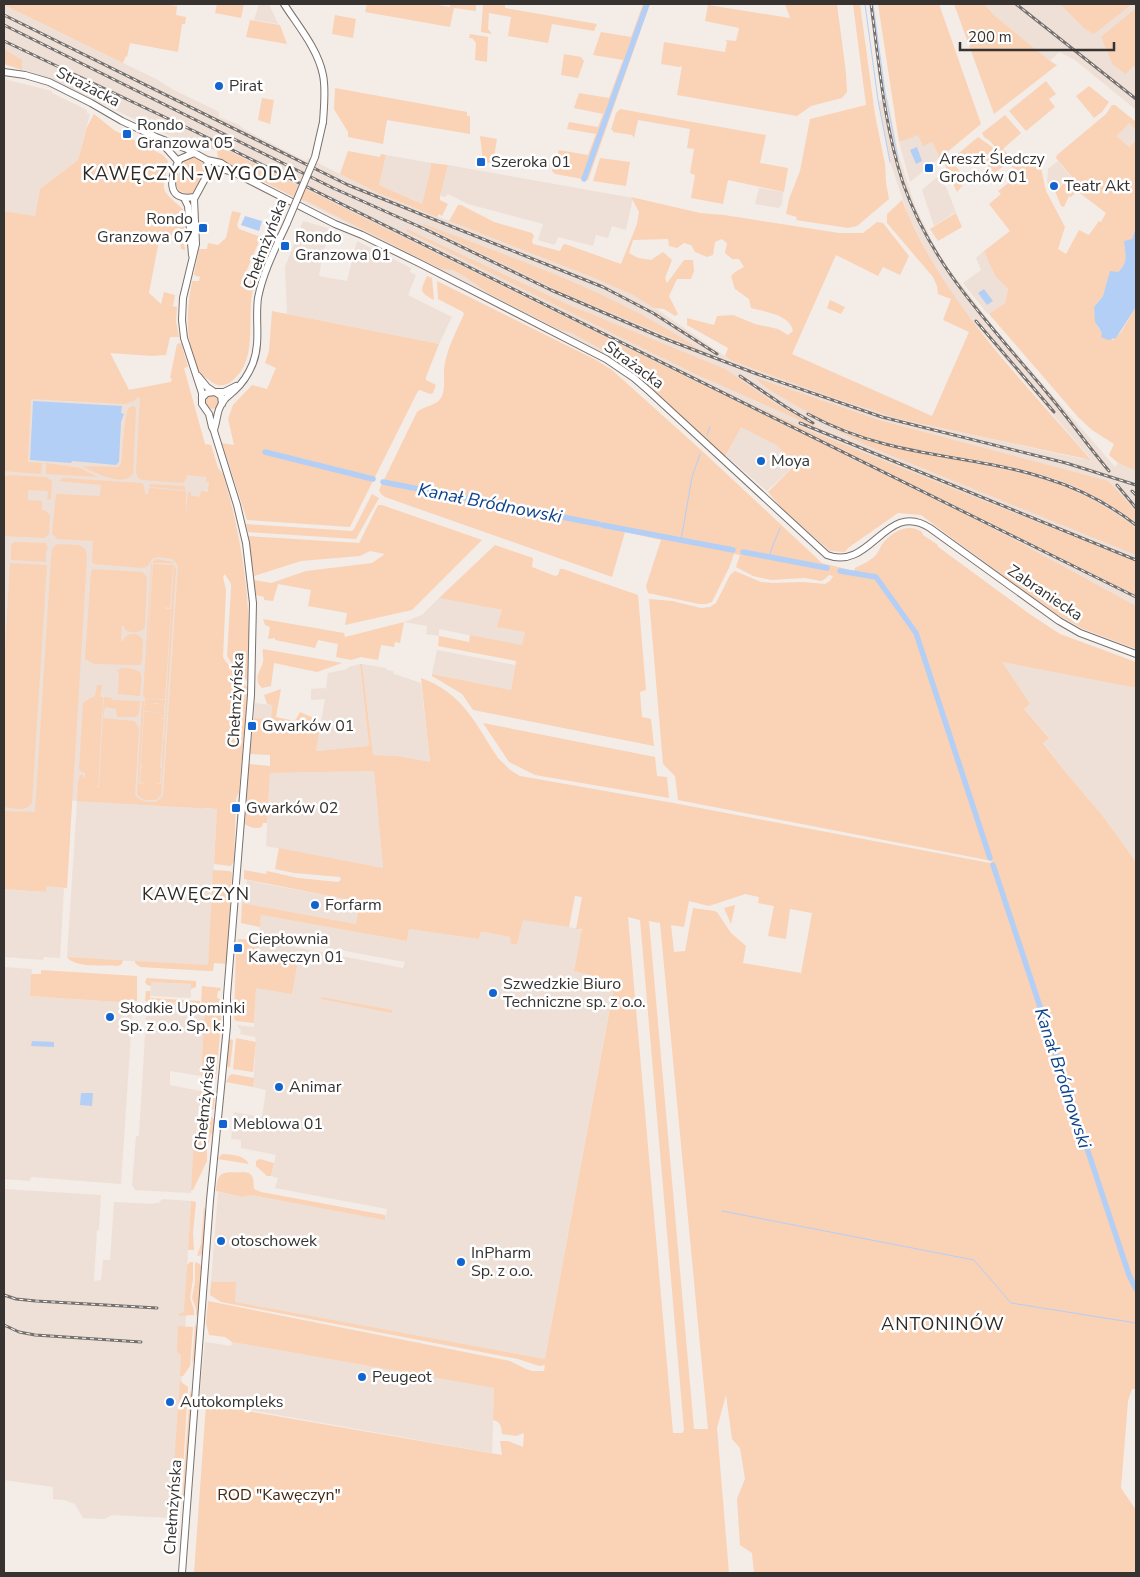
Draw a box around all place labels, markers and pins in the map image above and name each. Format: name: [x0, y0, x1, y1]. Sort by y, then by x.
place label: Pirat: [229, 75, 263, 97]
marker: Pirat: [213, 80, 225, 92]
place label: Rondo Granzowa 05: [137, 114, 233, 154]
marker: Rondo Granzowa 05: [121, 128, 133, 140]
place label: Areszt Śledczy Grochów 01: [939, 148, 1046, 188]
place label: Szeroka 01: [491, 151, 571, 173]
marker: Szeroka 01: [475, 156, 487, 168]
marker: Areszt Śledczy Grochów 01: [923, 162, 935, 174]
place label: Teatr Akt: [1064, 175, 1130, 197]
marker: Teatr Akt: [1048, 180, 1060, 192]
place label: Rondo Granzowa 07: [97, 208, 193, 248]
marker: Rondo Granzowa 07: [197, 222, 209, 234]
place label: Rondo Granzowa 01: [295, 226, 391, 266]
marker: Rondo Granzowa 01: [279, 240, 291, 252]
place label: Moya: [771, 450, 810, 472]
marker: Moya: [755, 455, 767, 467]
place label: Gwarków 01: [262, 715, 354, 737]
marker: Gwarków 01: [246, 720, 258, 732]
place label: Gwarków 02: [246, 797, 338, 819]
marker: Gwarków 02: [230, 802, 242, 814]
place label: Forfarm: [325, 894, 382, 916]
marker: Forfarm: [309, 899, 321, 911]
place label: Ciepłownia Kawęczyn 01: [248, 928, 344, 968]
marker: Ciepłownia Kawęczyn 01: [232, 942, 244, 954]
place label: Szwedzkie Biuro Techniczne sp. z o.o.: [503, 973, 646, 1013]
marker: Szwedzkie Biuro Techniczne sp. z o.o.: [487, 987, 499, 999]
place label: Słodkie Upominki Sp. z o.o. Sp. k.: [120, 997, 245, 1037]
marker: Słodkie Upominki Sp. z o.o. Sp. k.: [104, 1011, 116, 1023]
place label: Animar: [289, 1076, 342, 1098]
marker: Animar: [273, 1081, 285, 1093]
place label: Meblowa 01: [233, 1113, 323, 1135]
marker: Meblowa 01: [217, 1118, 229, 1130]
place label: otoschowek: [231, 1230, 318, 1252]
marker: otoschowek: [215, 1235, 227, 1247]
place label: InPharm Sp. z o.o.: [471, 1242, 533, 1282]
marker: InPharm Sp. z o.o.: [455, 1256, 467, 1268]
place label: Peugeot: [372, 1366, 432, 1388]
marker: Peugeot: [356, 1371, 368, 1383]
place label: Autokompleks: [180, 1391, 284, 1413]
marker: Autokompleks: [164, 1396, 176, 1408]

